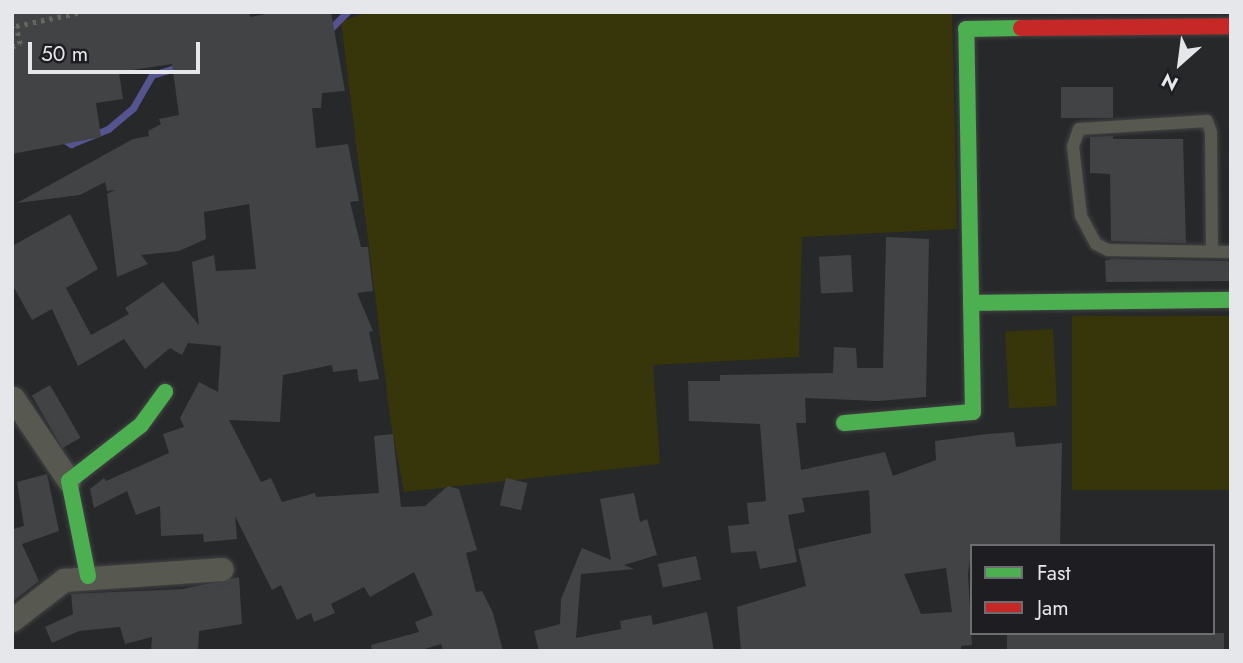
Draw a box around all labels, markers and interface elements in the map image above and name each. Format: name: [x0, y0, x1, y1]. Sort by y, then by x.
scale bar: [32, 28, 203, 72]
north arrow: [1145, 28, 1215, 98]
text: 50 m: [41, 39, 88, 69]
text: N: [1157, 67, 1183, 97]
legend: [970, 544, 1215, 635]
text: Fast: [1037, 558, 1070, 588]
text: Jam: [1037, 593, 1069, 623]

